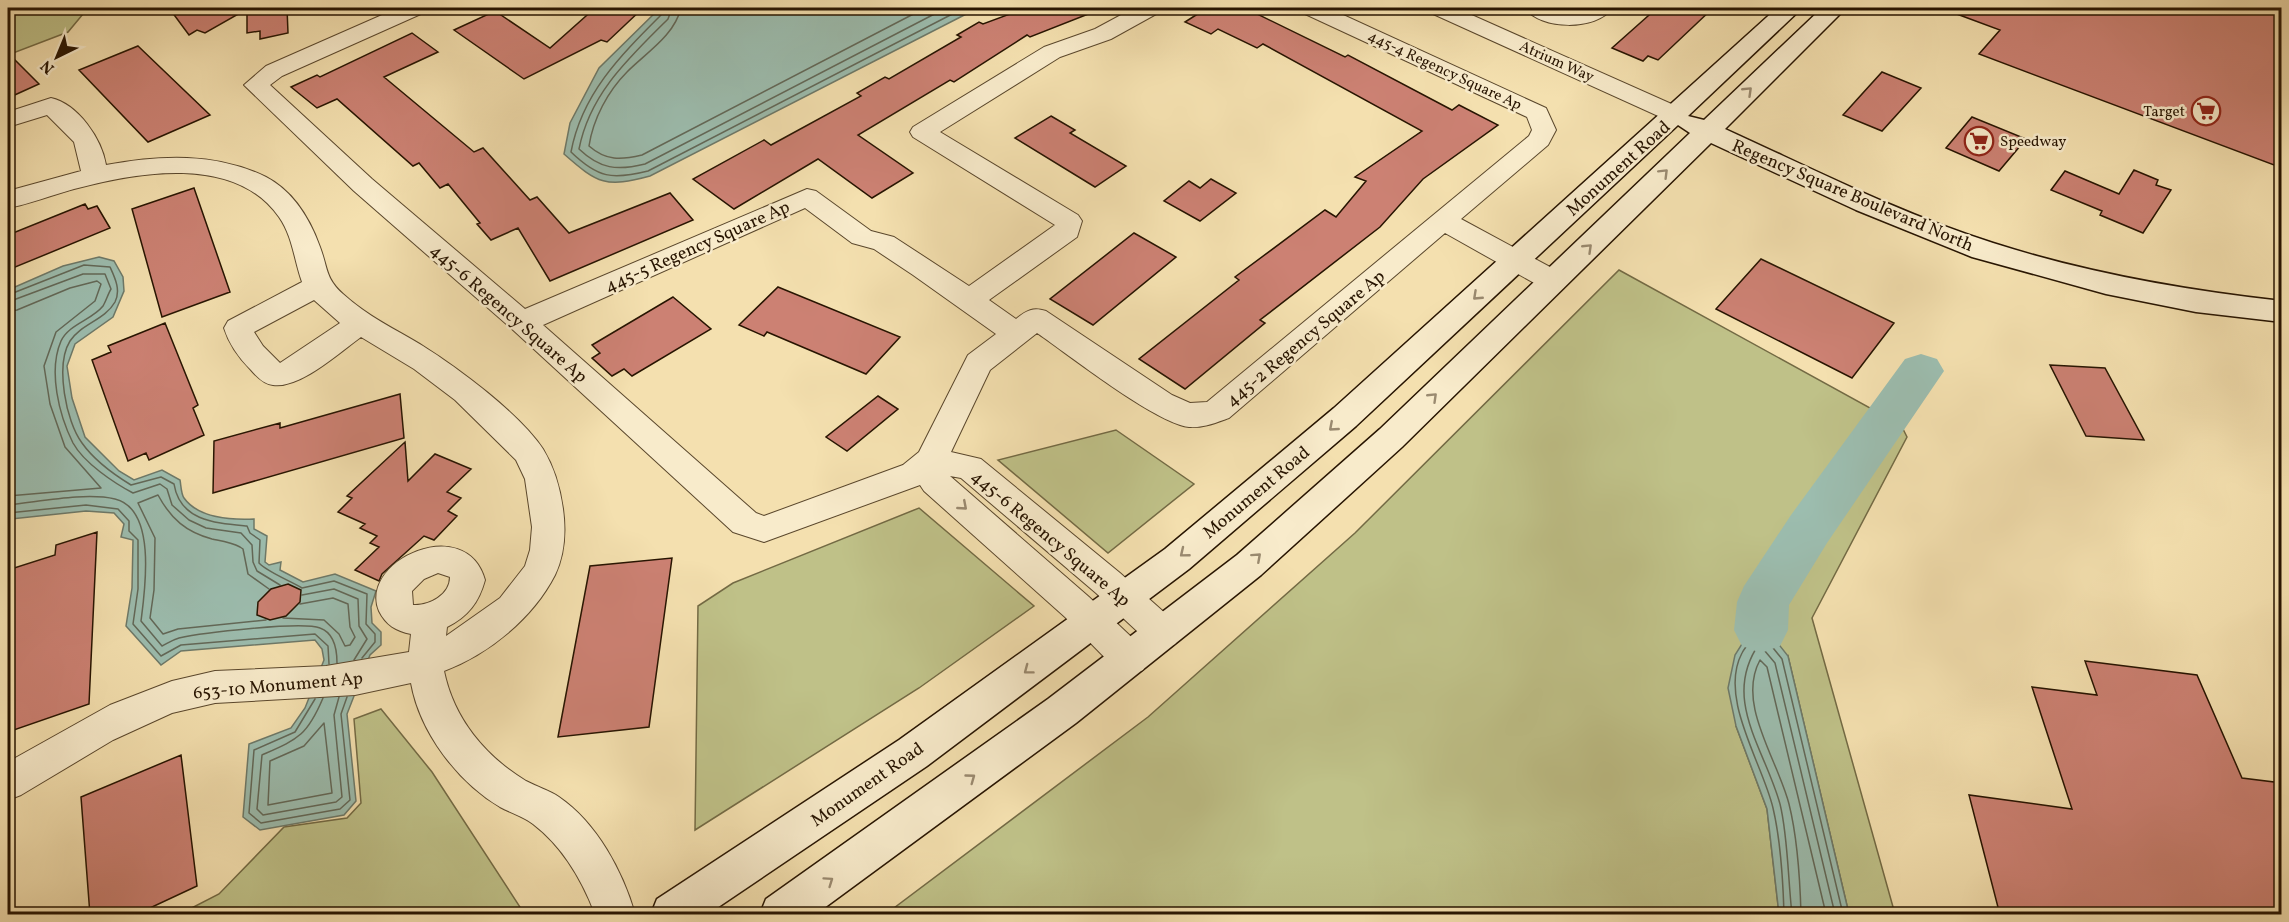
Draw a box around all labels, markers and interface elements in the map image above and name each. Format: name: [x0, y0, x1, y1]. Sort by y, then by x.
street label: 445-4 Regency Square Ap: [1364, 26, 1525, 116]
north arrow: [27, 27, 87, 87]
street label: Atrium Way: [1516, 37, 1597, 88]
text: N: [36, 54, 60, 79]
one-way arrow: [1741, 87, 1751, 98]
supermarket icon: Target: [2190, 95, 2222, 127]
place label: Target: [2143, 102, 2185, 123]
street label: Monument Road: [1561, 115, 1677, 223]
supermarket icon: Speedway: [1963, 125, 1995, 157]
place label: Speedway: [2000, 132, 2066, 153]
street label: Regency Square Boulevard North: [1728, 134, 1977, 259]
one-way arrow: [1658, 169, 1668, 180]
street label: 445-5 Regency Square Ap: [601, 195, 794, 299]
street label: 445-6 Regency Square Ap: [424, 239, 592, 390]
one-way arrow: [1581, 244, 1592, 255]
street label: 445-2 Regency Square Ap: [1221, 265, 1391, 413]
one-way arrow: [1474, 289, 1484, 300]
one-way arrow: [1426, 394, 1437, 405]
one-way arrow: [1329, 420, 1340, 431]
street label: Monument Road: [1198, 441, 1316, 545]
street label: 445-6 Regency Square Ap: [965, 465, 1135, 613]
one-way arrow: [956, 499, 967, 510]
one-way arrow: [1180, 546, 1191, 557]
one-way arrow: [1250, 553, 1261, 564]
one-way arrow: [1024, 663, 1035, 674]
street label: 653-10 Monument Ap: [192, 667, 364, 706]
street label: Monument Road: [806, 737, 929, 834]
one-way arrow: [964, 775, 975, 786]
one-way arrow: [822, 877, 833, 888]

